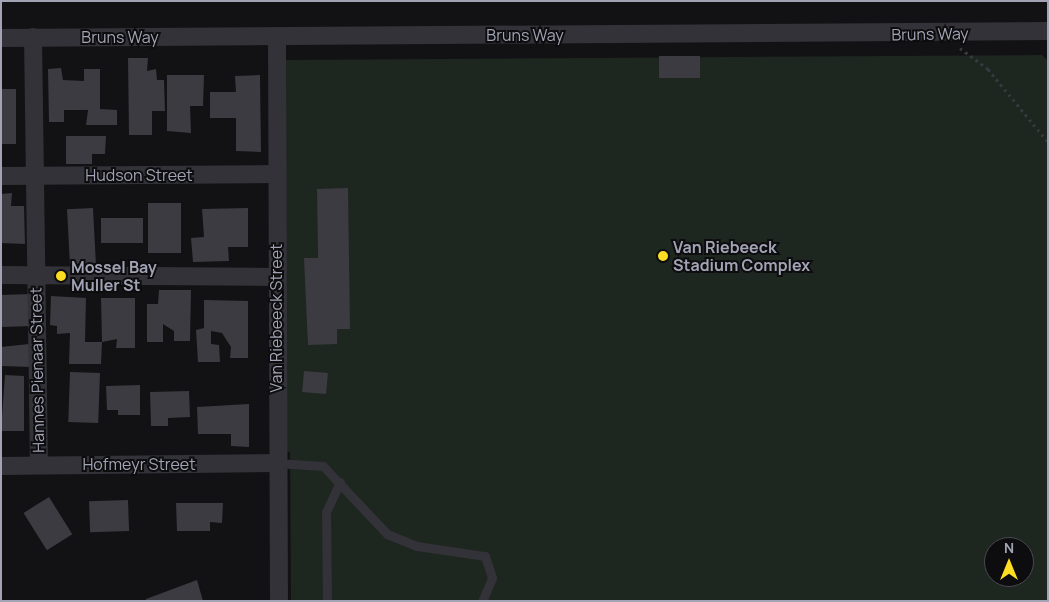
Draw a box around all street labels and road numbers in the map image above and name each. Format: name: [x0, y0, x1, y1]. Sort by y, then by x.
street label: Bruns Way: [891, 24, 969, 44]
street label: Bruns Way: [486, 25, 564, 45]
street label: Bruns Way: [81, 27, 159, 47]
street label: Hudson Street: [85, 165, 193, 185]
street label: Van Riebeeck Street: [266, 244, 286, 392]
street label: Hannes Pienaar Street: [26, 287, 48, 453]
street label: Hofmeyr Street: [82, 454, 196, 474]

